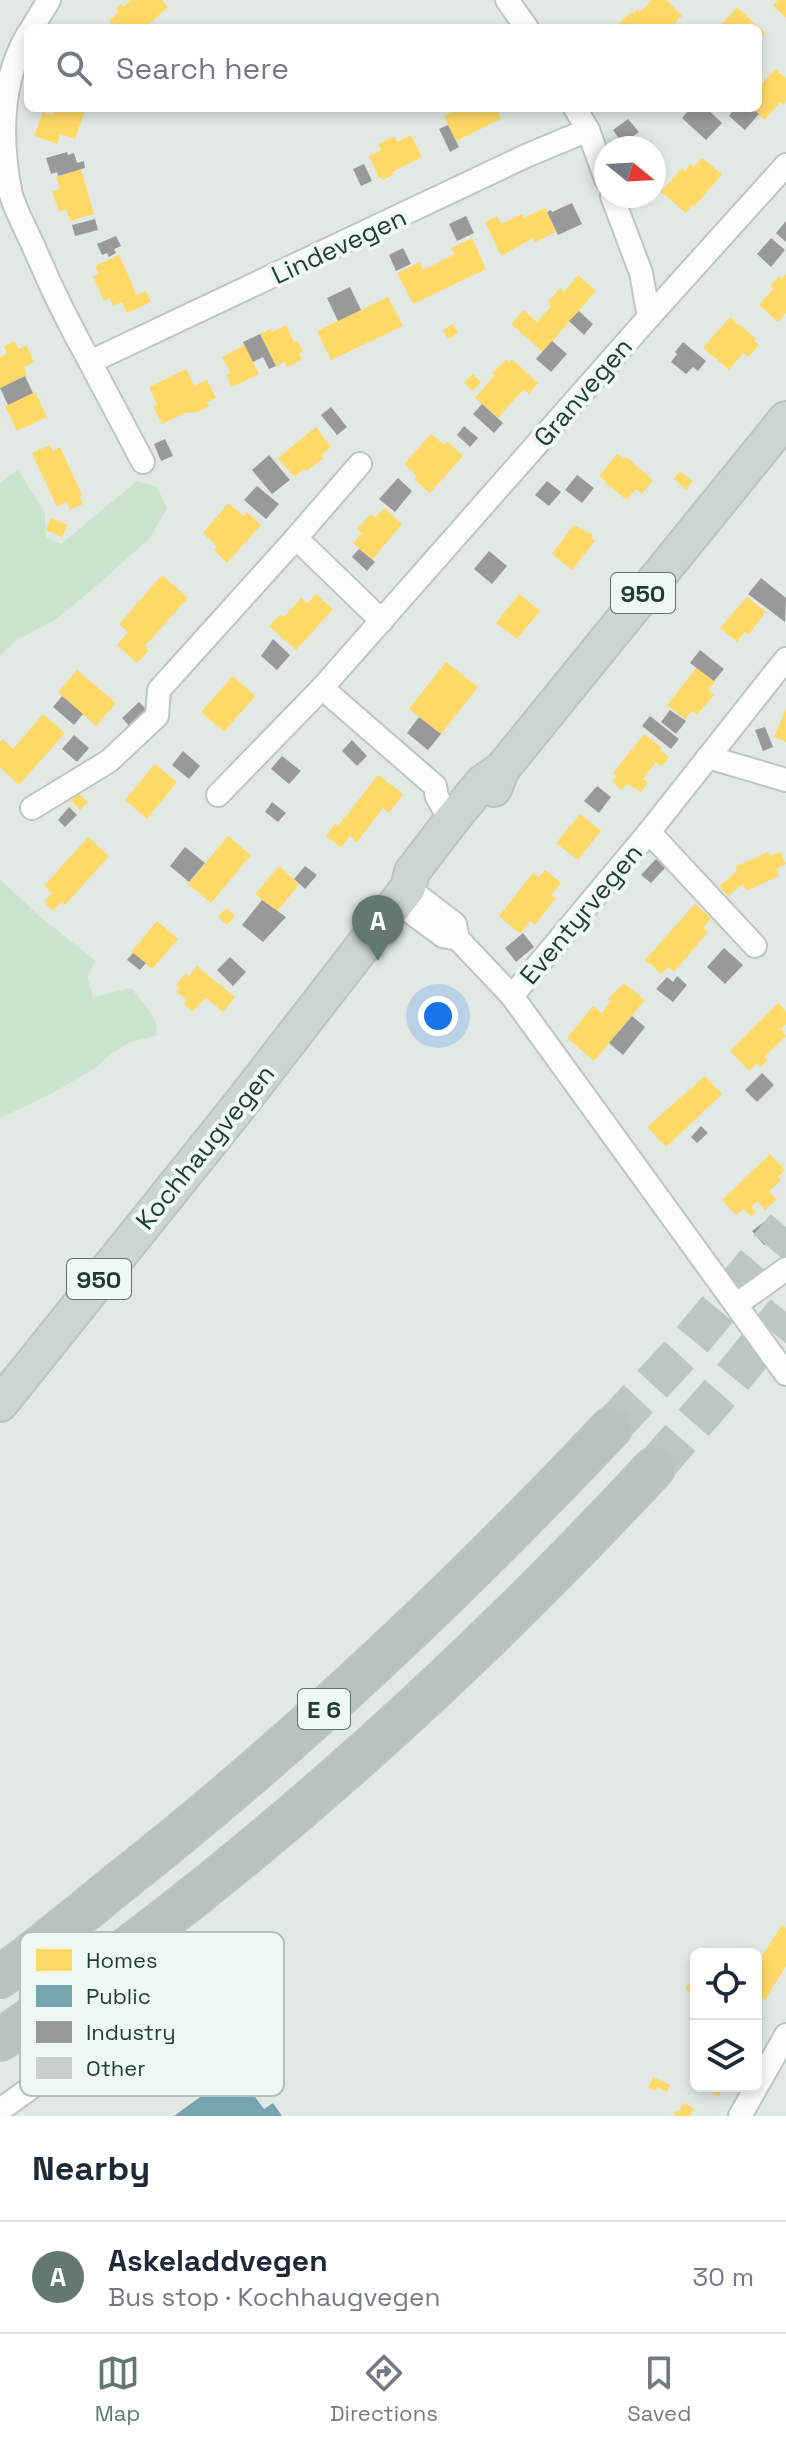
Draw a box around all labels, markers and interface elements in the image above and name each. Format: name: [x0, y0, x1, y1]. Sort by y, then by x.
search box: [24, 24, 762, 112]
icon: search: [52, 46, 96, 90]
text: Search here: [116, 49, 289, 88]
north arrow: [594, 136, 666, 208]
street label: Lindevegen: [266, 200, 412, 292]
street label: Granvegen: [526, 330, 640, 454]
road number: 950: [611, 573, 675, 613]
street label: Eventyrvegen: [512, 837, 650, 991]
pin: A: [352, 895, 404, 961]
your location: [418, 996, 458, 1036]
street label: Kochhaugvegen: [128, 1057, 282, 1237]
road number: 950: [67, 1259, 131, 1299]
road number: E 6: [298, 1689, 350, 1729]
legend: [20, 1932, 284, 2096]
text: Homes: [86, 1946, 158, 1974]
map controls: [690, 1948, 762, 2092]
button: locate: [690, 1948, 762, 2020]
text: Public: [86, 1982, 151, 2010]
text: Industry: [86, 2018, 176, 2046]
button: layers: [690, 2020, 762, 2092]
text: Other: [86, 2054, 146, 2082]
text: Nearby: [32, 2147, 150, 2190]
text: Askeladdvegen: [108, 2241, 328, 2280]
text: A: [50, 2260, 66, 2294]
text: 30 m: [693, 2260, 754, 2294]
text: Bus stop · Kochhaugvegen: [108, 2280, 440, 2314]
tab: Map: [95, 2351, 141, 2427]
tab: Directions: [330, 2351, 438, 2427]
tab: Saved: [627, 2351, 691, 2427]

